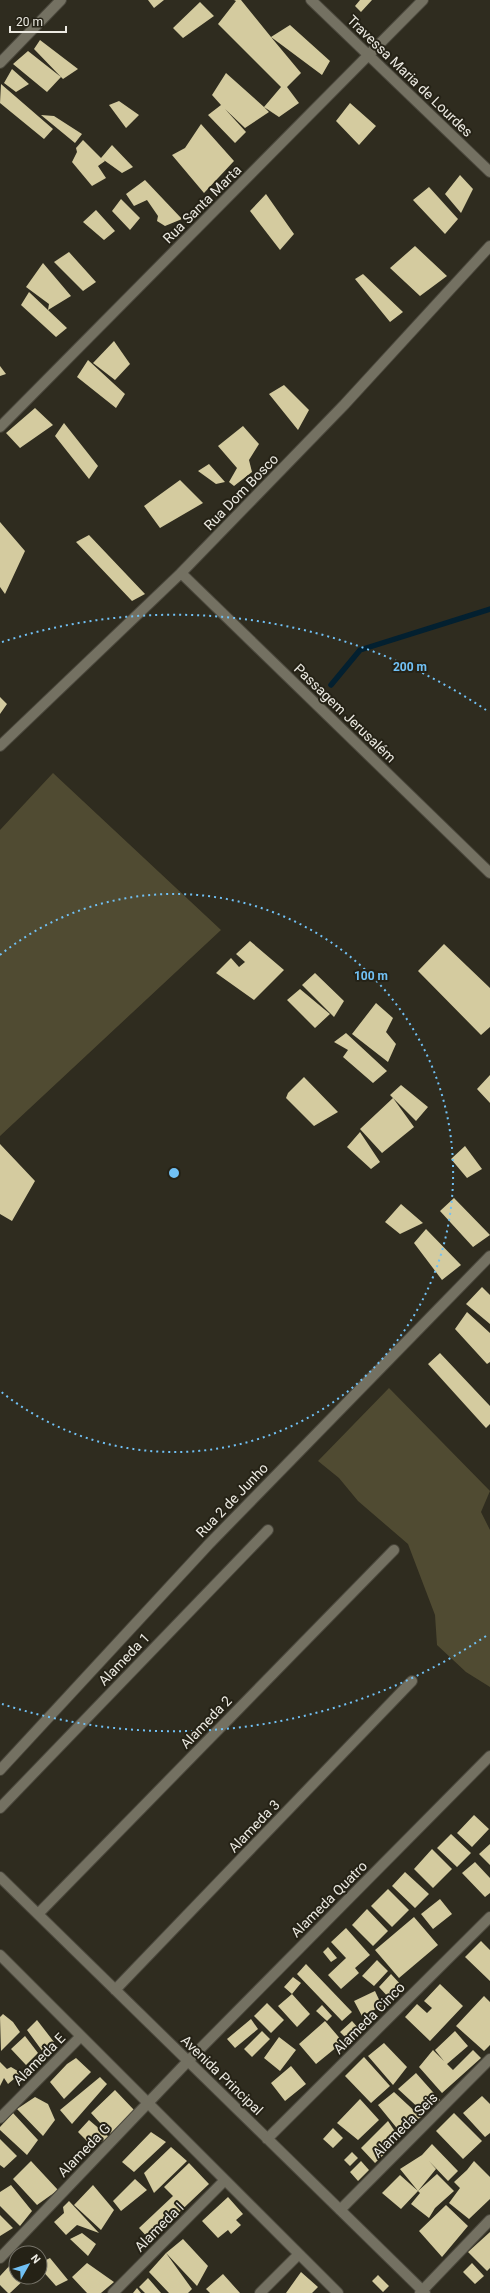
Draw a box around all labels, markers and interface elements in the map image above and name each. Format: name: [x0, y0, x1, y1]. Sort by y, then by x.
scale bar: [10, 8, 66, 34]
street label: Travessa Maria de Lourdes: [344, 12, 476, 140]
text: 20 m: [16, 15, 43, 29]
street label: Rua Santa Marta: [160, 162, 244, 246]
street label: Rua Dom Bosco: [201, 451, 281, 533]
street label: Passagem Jerusalém: [291, 660, 399, 766]
text: 200 m: [393, 660, 427, 674]
text: 100 m: [354, 969, 388, 983]
centre of rings: [167, 1166, 181, 1180]
street label: Rua 2 de Junho: [193, 1460, 271, 1540]
street label: Alameda 1: [95, 1629, 153, 1689]
street label: Alameda 2: [177, 1692, 235, 1752]
street label: Alameda 3: [225, 1796, 283, 1856]
street label: Alameda Quatro: [288, 1858, 370, 1940]
street label: Alameda Cinco: [330, 1979, 408, 2057]
street label: Alameda E: [10, 2030, 68, 2088]
street label: Avenida Principal: [178, 2032, 266, 2118]
street label: Alameda Seis: [369, 2089, 441, 2161]
street label: Alameda G: [54, 2120, 114, 2180]
street label: Alameda I: [131, 2199, 187, 2255]
north arrow: [8, 2245, 48, 2285]
text: N: [28, 2252, 43, 2266]

